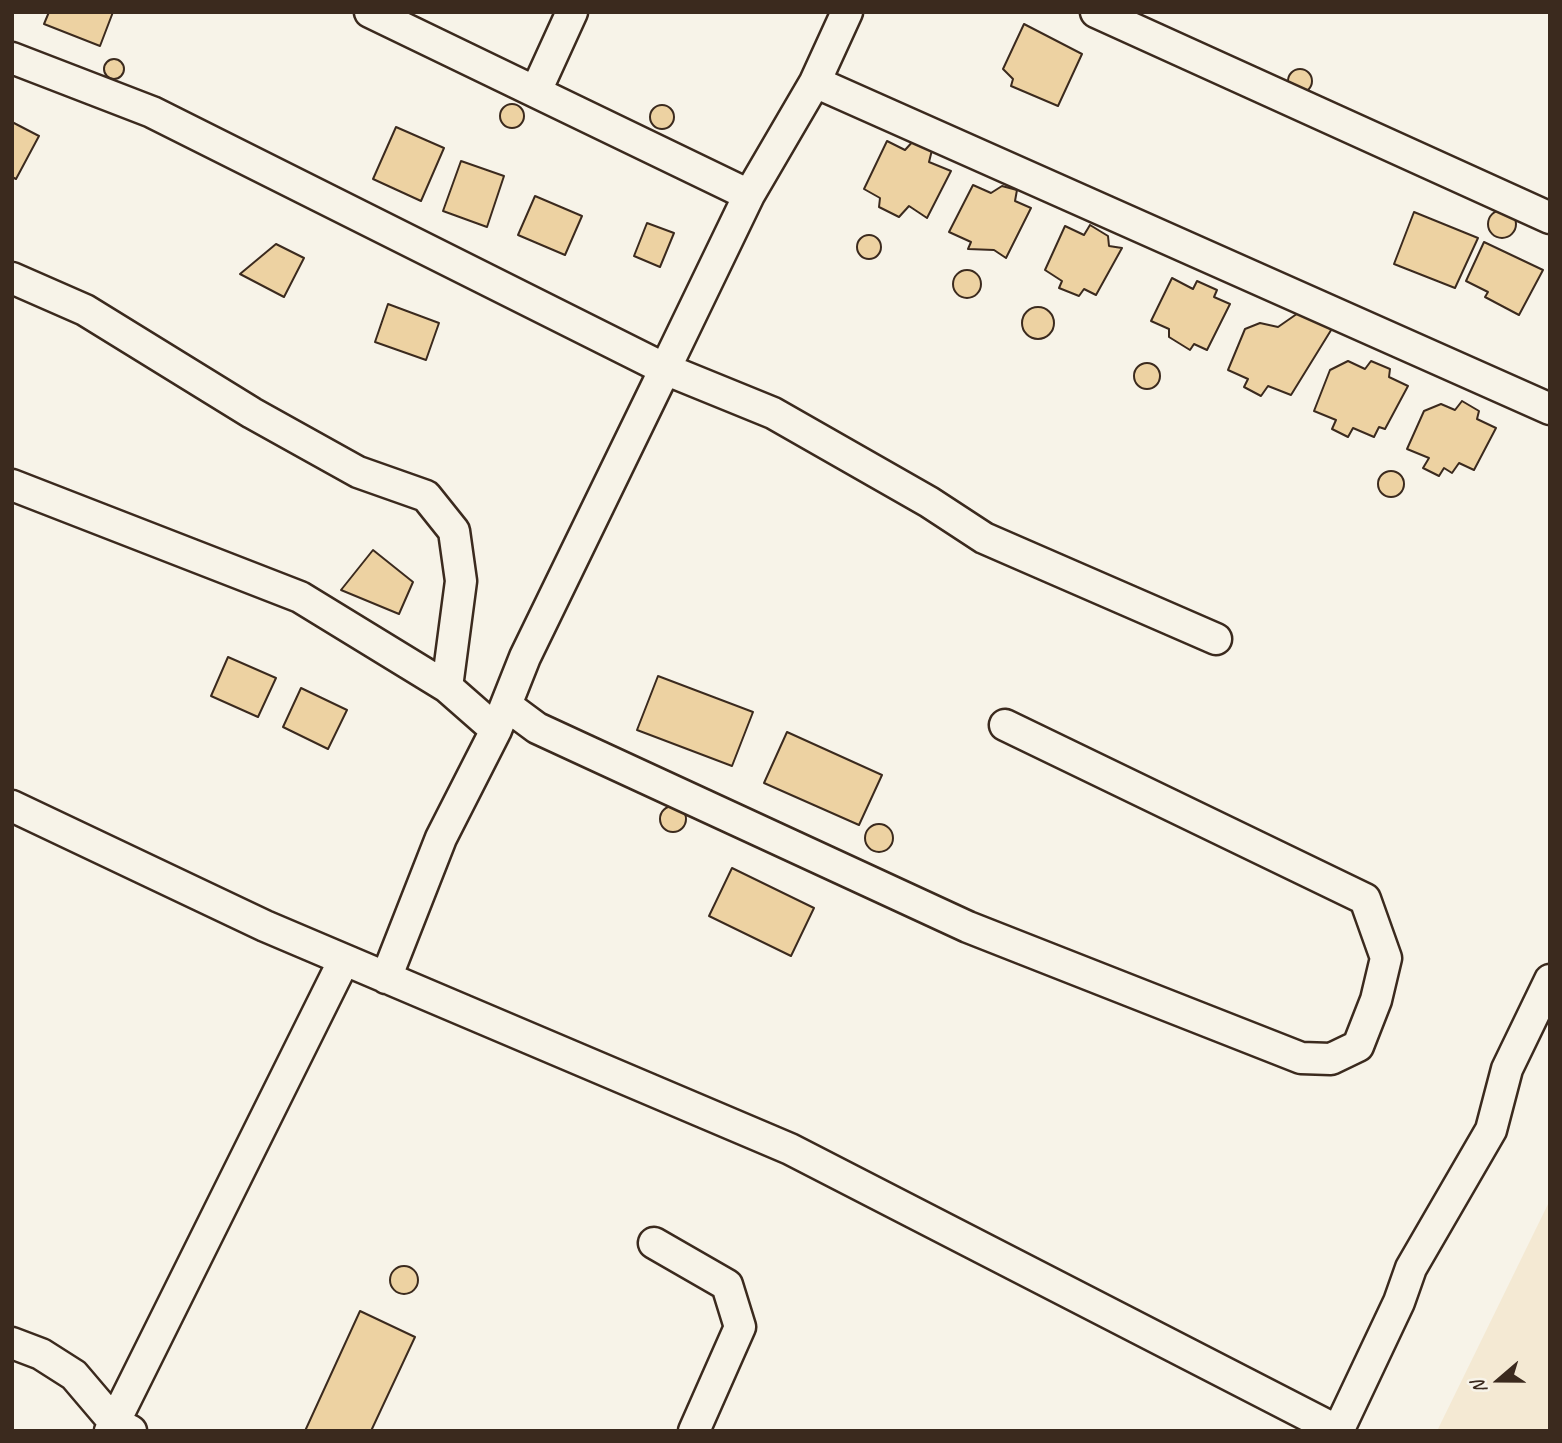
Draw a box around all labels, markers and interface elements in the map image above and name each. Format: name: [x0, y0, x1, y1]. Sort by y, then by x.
north arrow: [1464, 1345, 1534, 1415]
text: N: [1466, 1378, 1493, 1397]

